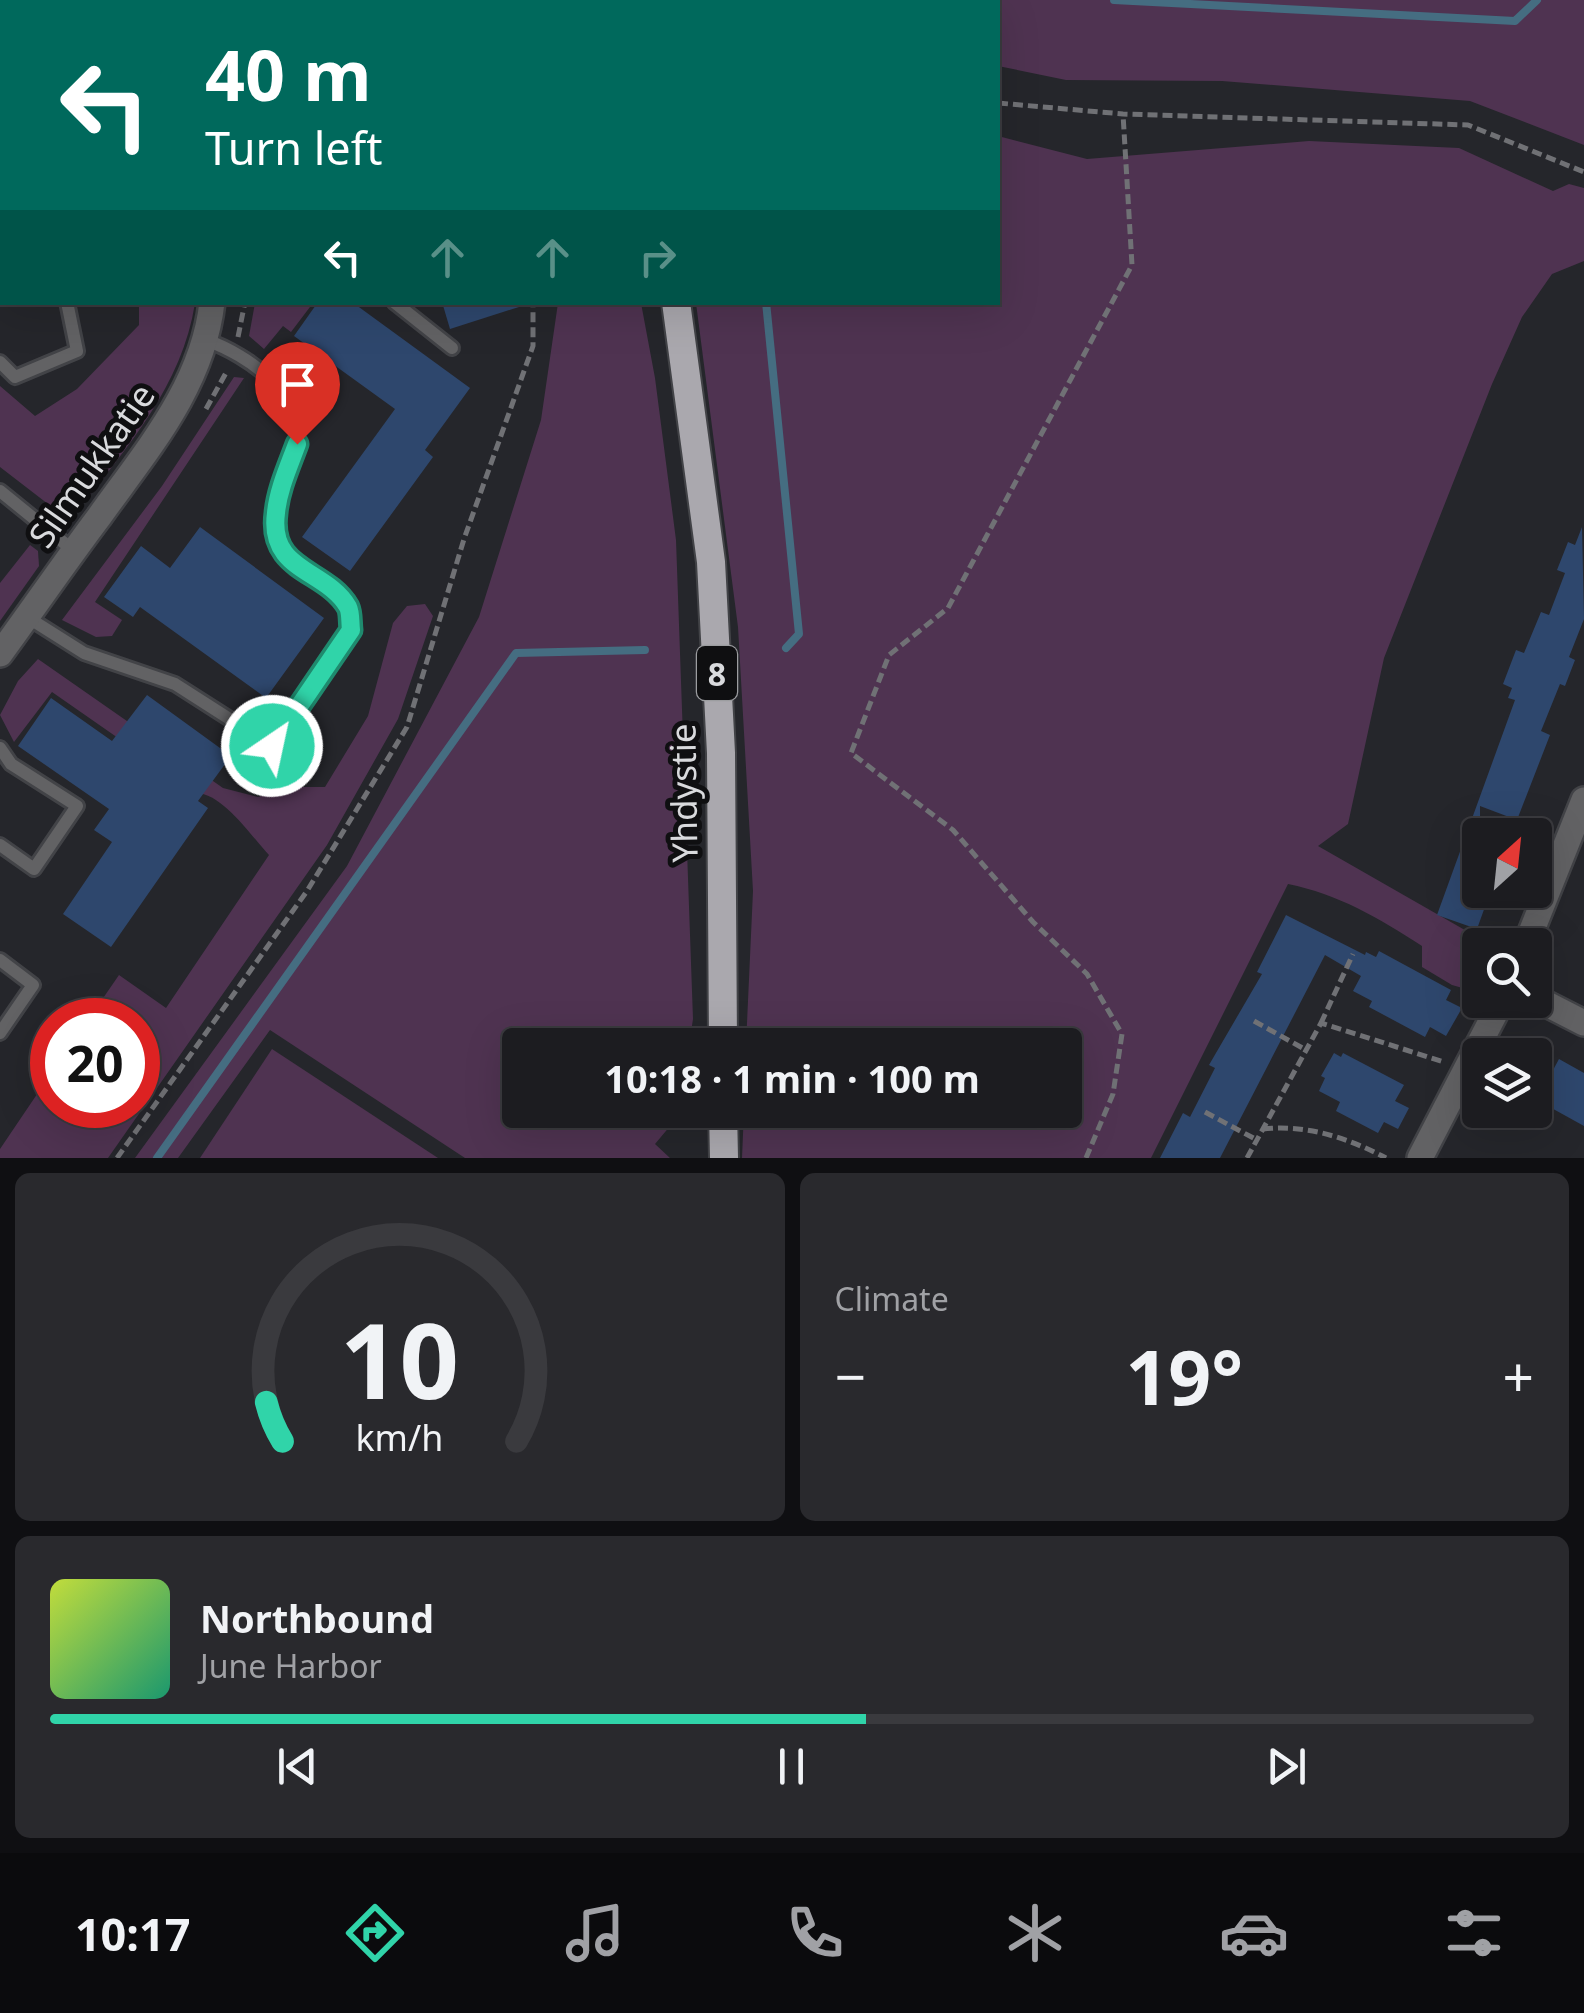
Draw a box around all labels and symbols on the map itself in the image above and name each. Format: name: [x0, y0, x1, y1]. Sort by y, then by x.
pin: [255, 342, 340, 445]
street label: Silmukkatie: [17, 374, 165, 556]
road number: 8: [697, 646, 737, 700]
position arrow: [220, 694, 324, 798]
street label: Yhdystie: [658, 723, 708, 863]
north arrow: [1462, 818, 1552, 908]
speed limit sign: 20: [30, 998, 160, 1128]

